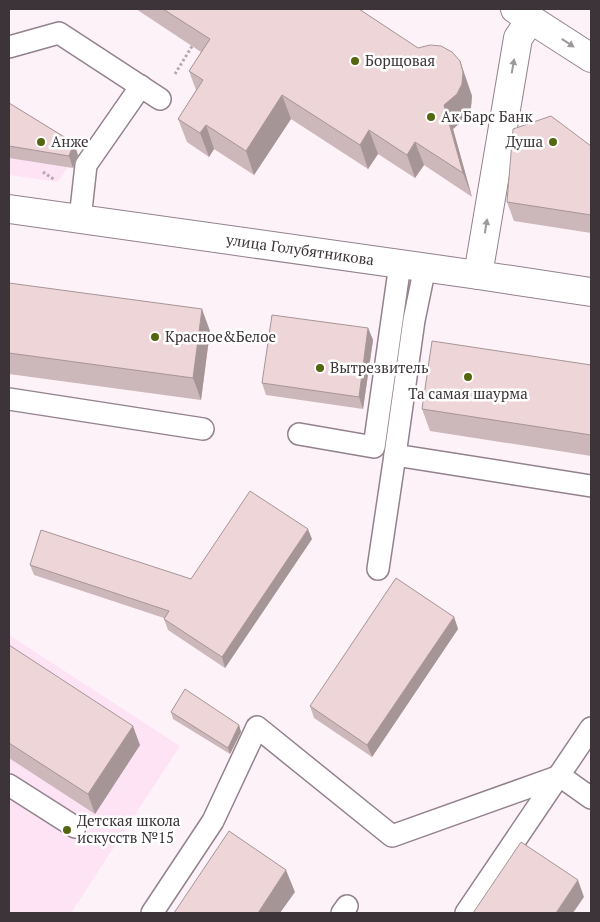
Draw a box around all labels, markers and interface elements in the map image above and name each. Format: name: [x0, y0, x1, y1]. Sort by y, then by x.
one-way arrow: [561, 38, 575, 48]
place label: Борщовая: [365, 50, 435, 70]
marker: Борщовая: [349, 55, 361, 67]
one-way arrow: [510, 58, 518, 74]
place label: Ак Барс Банк: [441, 106, 533, 126]
marker: Ак Барс Банк: [425, 111, 437, 123]
place label: Анже: [51, 131, 89, 151]
place label: Душа: [505, 131, 543, 151]
marker: Анже: [35, 136, 47, 148]
marker: Душа: [547, 136, 559, 148]
one-way arrow: [483, 218, 491, 234]
street label: улица Голубятникова: [224, 229, 376, 269]
place label: Красное&Белое: [165, 326, 276, 346]
marker: Красное&Белое: [149, 331, 161, 343]
place label: Вытрезвитель: [330, 357, 429, 377]
marker: Вытрезвитель: [314, 362, 326, 374]
marker: Та самая шаурма: [462, 371, 474, 383]
place label: Та самая шаурма: [408, 383, 528, 403]
place label: Детская школа искусств №15: [77, 810, 181, 847]
marker: Детская школа искусств №15: [61, 824, 73, 836]

